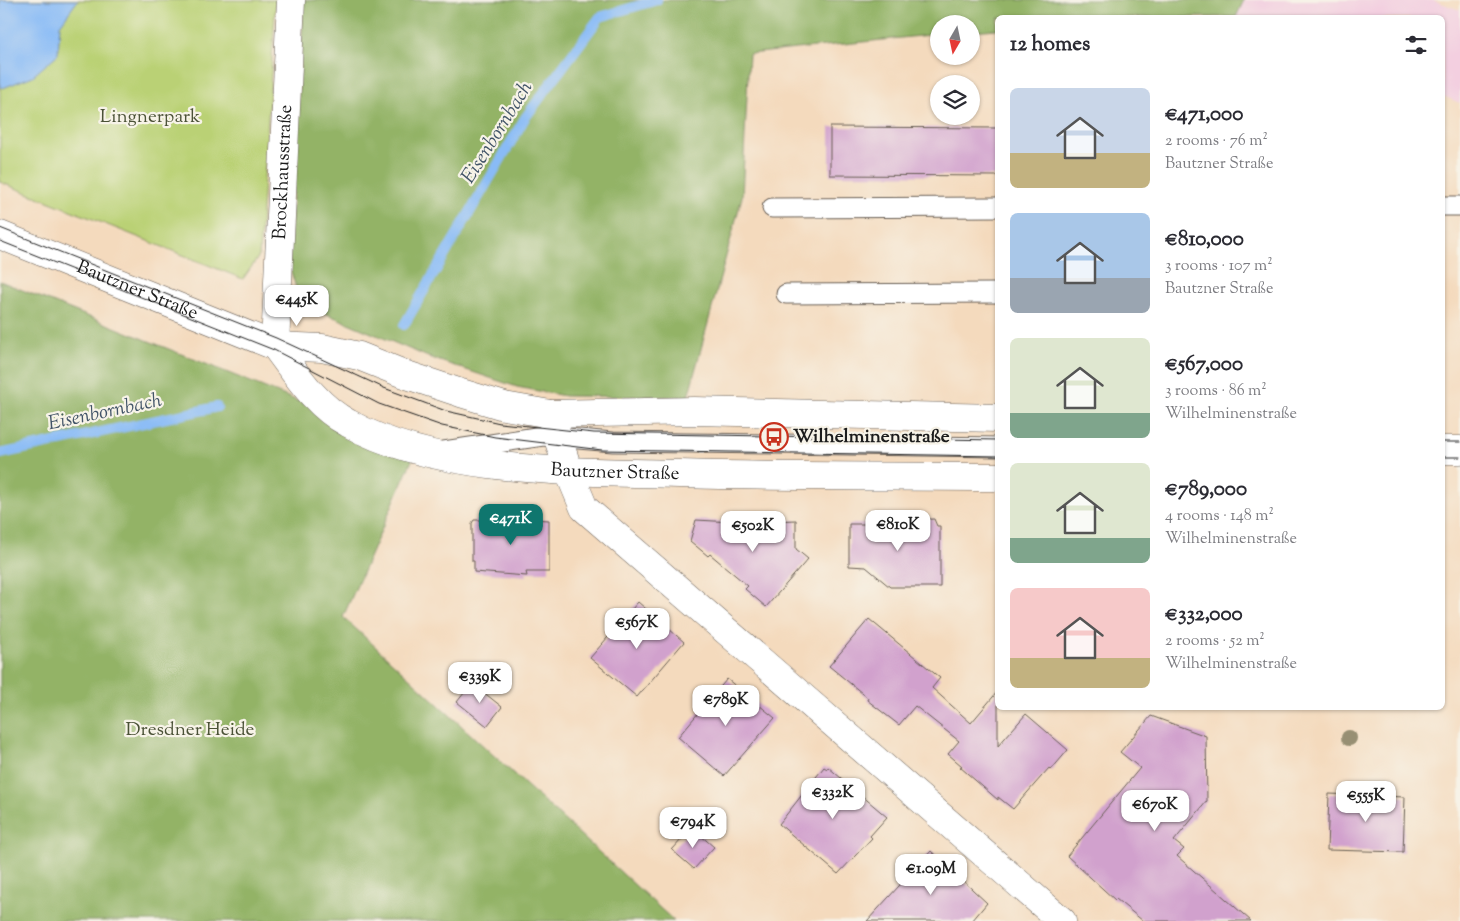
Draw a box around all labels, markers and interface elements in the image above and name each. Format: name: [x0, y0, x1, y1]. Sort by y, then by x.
north arrow: [930, 15, 980, 65]
map controls: [930, 15, 980, 125]
text: 12 homes: [1010, 30, 1090, 60]
icon: filters: [1402, 31, 1430, 59]
button: layers: [930, 75, 980, 125]
water label: Eisenbornbach: [455, 76, 541, 190]
text: €471,000: [1165, 100, 1243, 130]
park label: Lingnerpark: [100, 104, 201, 131]
street label: Brockhausstraße: [266, 104, 300, 240]
icon: home: [1050, 108, 1110, 168]
text: 2 rooms · 76 m²: [1165, 130, 1268, 153]
text: Bautzner Straße: [1165, 153, 1273, 176]
text: €810,000: [1165, 225, 1244, 255]
icon: home: [1050, 233, 1110, 293]
street label: Bautzner Straße: [72, 254, 202, 327]
text: 3 rooms · 107 m²: [1165, 255, 1273, 278]
text: Bautzner Straße: [1165, 278, 1273, 301]
pin: €445K: [262, 284, 332, 327]
text: €445K: [276, 289, 318, 312]
text: €567,000: [1165, 350, 1243, 380]
icon: home: [1050, 358, 1110, 418]
text: 3 rooms · 86 m²: [1165, 380, 1267, 403]
water label: Eisenbornbach: [45, 387, 165, 439]
text: Wilhelminenstraße: [1165, 403, 1297, 426]
bus stop icon: Wilhelminenstraße: [759, 422, 789, 452]
place label: Wilhelminenstraße: [793, 424, 950, 451]
street label: Bautzner Straße: [550, 457, 680, 488]
text: €789,000: [1165, 475, 1247, 505]
icon: home: [1050, 483, 1110, 543]
pin: €471K: [476, 504, 546, 546]
text: 4 rooms · 148 m²: [1165, 505, 1274, 528]
text: €471K: [490, 508, 532, 531]
pin: €502K: [718, 510, 788, 553]
pin: €810K: [863, 510, 933, 552]
text: €810K: [876, 514, 920, 537]
text: €502K: [732, 515, 774, 538]
text: Wilhelminenstraße: [1165, 528, 1297, 551]
text: €332,000: [1165, 600, 1243, 630]
pin: €567K: [602, 608, 672, 650]
icon: home: [1050, 608, 1110, 668]
text: €567K: [616, 612, 658, 635]
text: 2 rooms · 52 m²: [1165, 630, 1265, 653]
text: Wilhelminenstraße: [1165, 653, 1297, 676]
pin: €339K: [445, 662, 515, 704]
text: €339K: [459, 666, 501, 689]
pin: €789K: [691, 684, 761, 727]
text: €789K: [703, 689, 749, 712]
park label: Dresdner Heide: [126, 717, 255, 744]
pin: €332K: [798, 778, 868, 820]
pin: €555K: [1331, 780, 1401, 823]
text: €332K: [812, 782, 854, 805]
text: €555K: [1347, 785, 1385, 808]
pin: €670K: [1120, 790, 1190, 832]
text: €670K: [1132, 794, 1178, 817]
pin: €794K: [658, 806, 728, 849]
text: €794K: [671, 811, 715, 834]
pin: €1.09M: [890, 854, 972, 896]
text: €1.09M: [906, 858, 956, 881]

